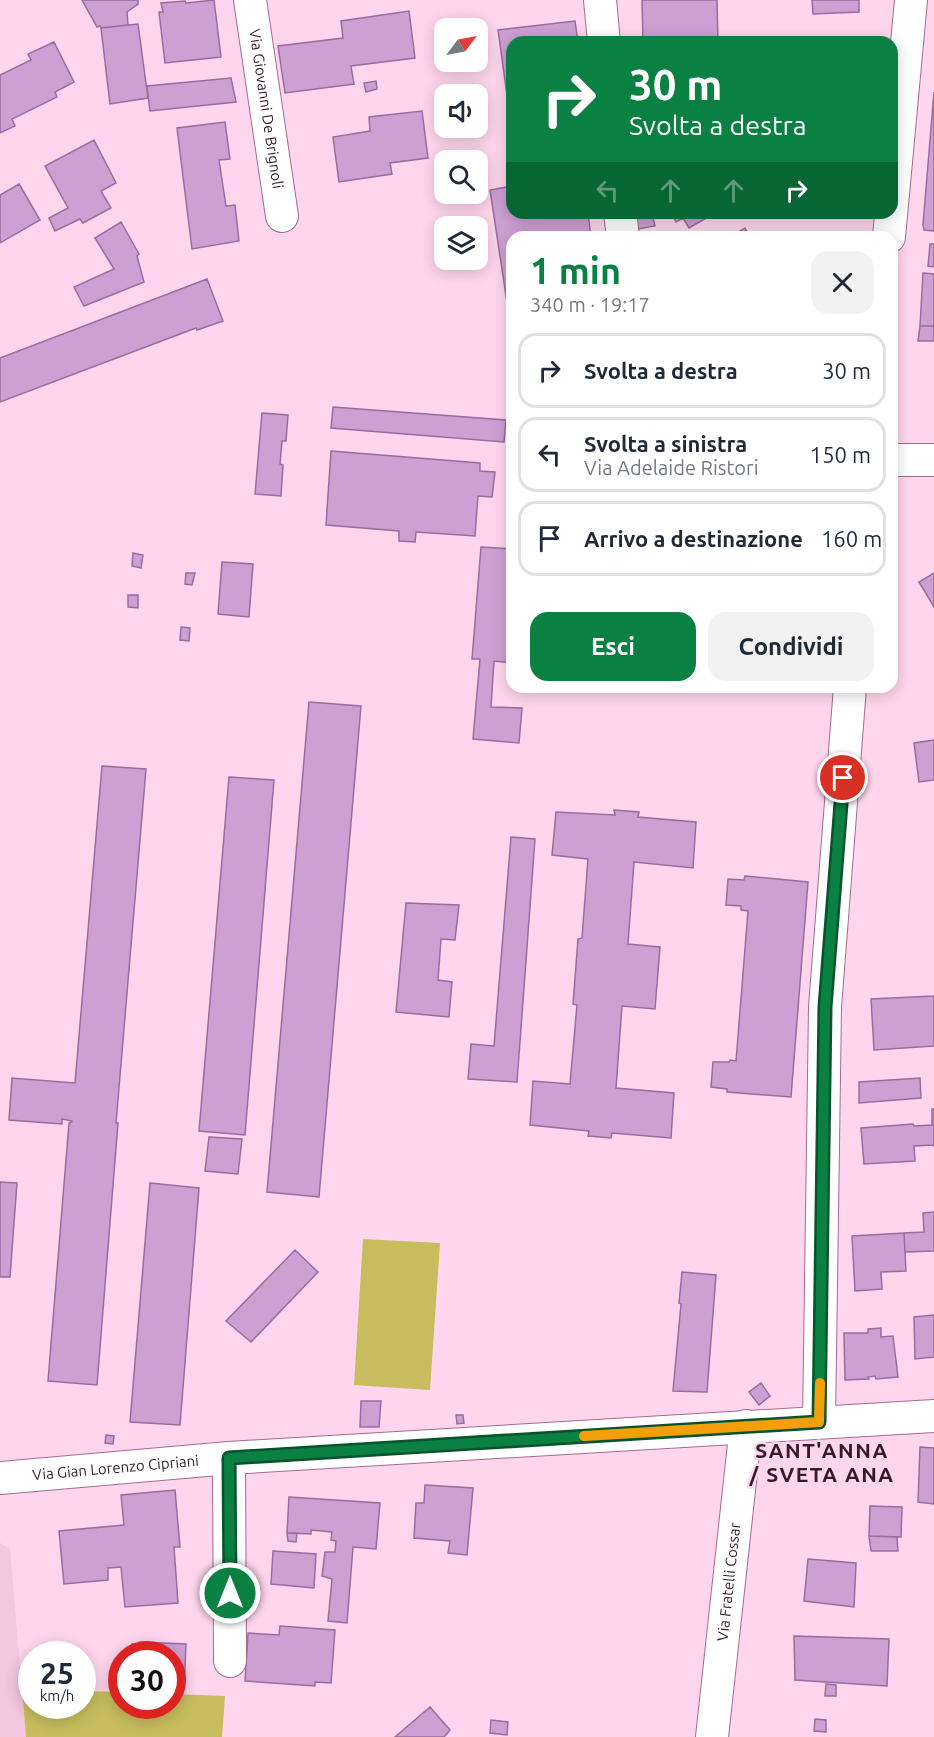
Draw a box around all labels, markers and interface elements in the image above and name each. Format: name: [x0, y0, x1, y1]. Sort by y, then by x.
north arrow: [434, 18, 488, 72]
map controls: [434, 18, 488, 270]
street label: Via Giovanni De Brignoli: [246, 28, 287, 190]
icon: right: [530, 60, 608, 138]
text: 30 m: [629, 61, 723, 108]
button: sound: [434, 84, 488, 138]
text: Svolta a destra: [629, 110, 807, 140]
button: search: [434, 150, 488, 204]
icon: left: [591, 174, 624, 207]
icon: ahead: [654, 174, 687, 207]
icon: ahead: [717, 174, 750, 207]
icon: right: [780, 174, 813, 207]
button: layers: [434, 216, 488, 270]
text: 1 min: [530, 250, 621, 291]
button: close: [811, 251, 874, 314]
text: 340 m · 19:17: [530, 293, 650, 316]
icon: right: [533, 354, 566, 387]
text: Svolta a destra: [584, 358, 738, 383]
text: 30 m: [822, 358, 871, 383]
text: Svolta a sinistra: [584, 431, 747, 456]
icon: left: [533, 438, 566, 471]
text: 150 m: [810, 442, 871, 467]
text: Via Adelaide Ristori: [584, 456, 759, 479]
icon: arrive: [533, 522, 566, 555]
text: Arrivo a destinazione: [584, 526, 803, 551]
text: 160 m: [821, 526, 882, 551]
button: Esci: [530, 612, 696, 681]
button: Condividi: [708, 612, 874, 681]
pin: [817, 752, 868, 803]
icon: arrive: [826, 761, 859, 794]
district label: SANT'ANNA / SVETA ANA: [748, 1438, 895, 1486]
street label: Via Gian Lorenzo Cipriani: [32, 1452, 199, 1483]
street label: Via Fratelli Cossar: [714, 1521, 743, 1642]
position arrow: [198, 1561, 262, 1625]
speed limit sign: 30: [108, 1641, 186, 1719]
text: 25: [40, 1656, 74, 1690]
text: km/h: [40, 1687, 74, 1704]

